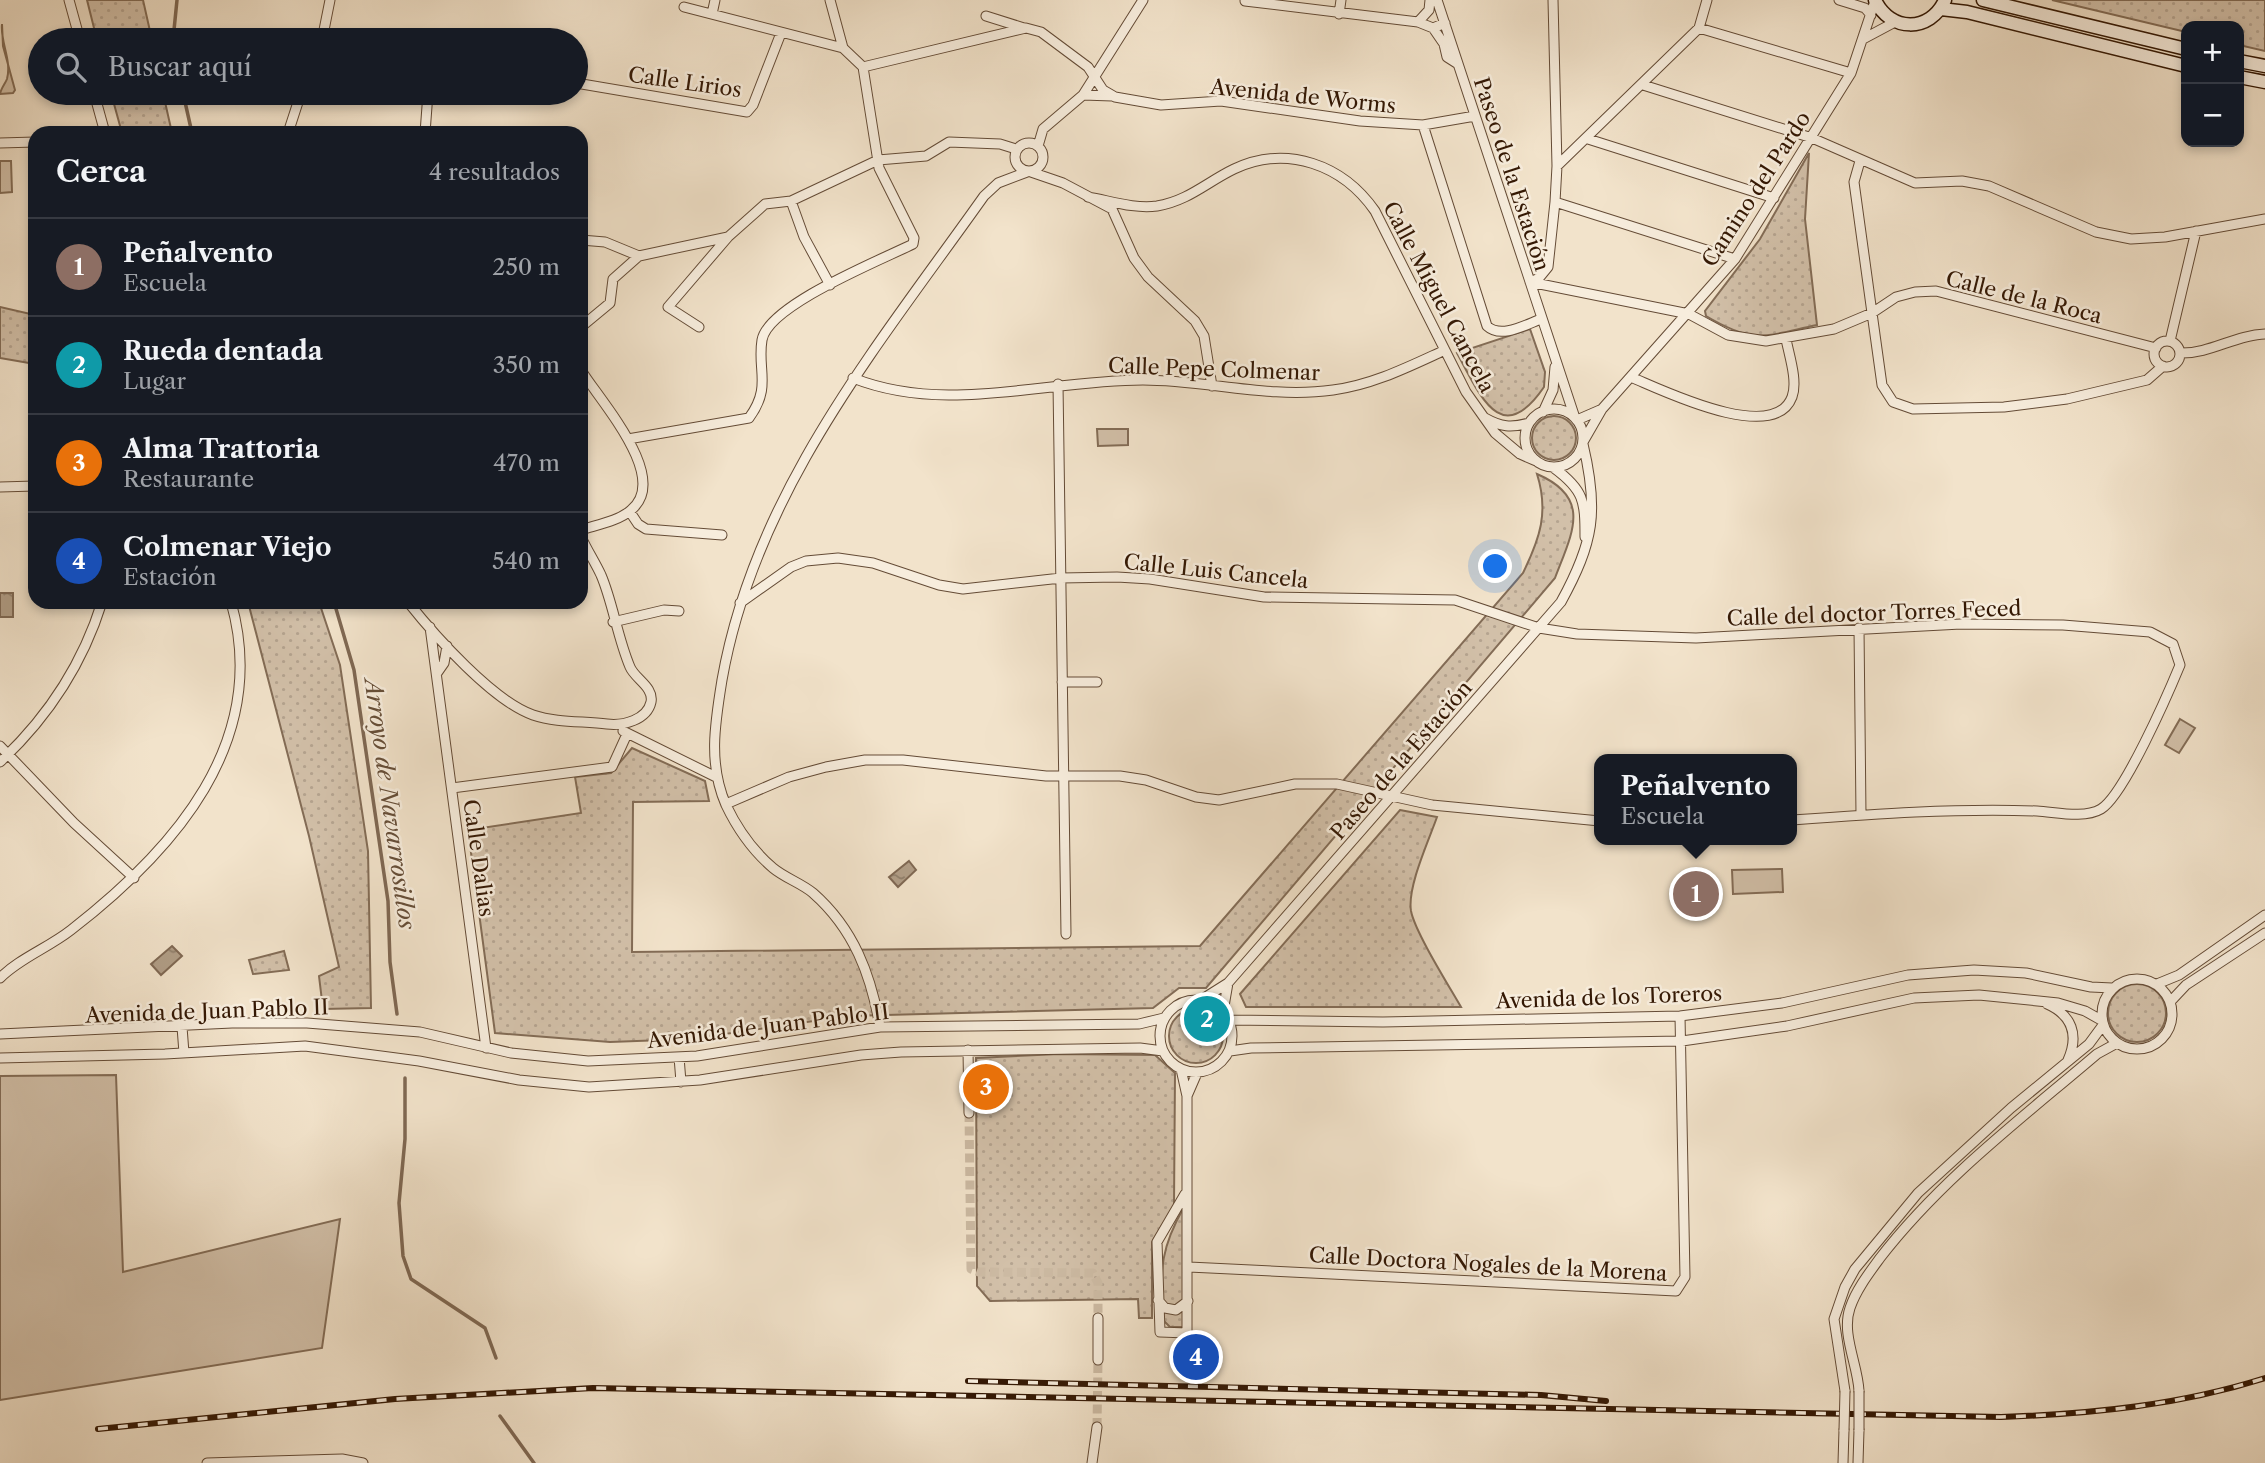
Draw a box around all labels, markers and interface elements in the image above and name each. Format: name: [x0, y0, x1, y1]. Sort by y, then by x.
map controls: [2181, 21, 2244, 147]
button: +: [2181, 21, 2244, 84]
search box: [28, 28, 588, 105]
icon: search: [52, 48, 90, 86]
text: Buscar aquí: [108, 51, 252, 83]
street label: Calle Lirios: [627, 62, 743, 102]
street label: Avenida de Worms: [1208, 74, 1397, 118]
street label: Paseo de la Estación: [1469, 74, 1555, 274]
button: −: [2181, 84, 2244, 147]
street label: Camino del Pardo: [1696, 107, 1816, 271]
text: Cerca: [56, 153, 146, 190]
text: 4 resultados: [429, 158, 560, 186]
street label: Calle Miguel Cancela: [1378, 197, 1500, 398]
text: Peñalvento: [123, 237, 273, 269]
text: 1: [74, 253, 84, 281]
text: 250 m: [492, 253, 560, 281]
street label: Calle de la Roca: [1943, 266, 2106, 329]
text: Escuela: [123, 269, 207, 297]
text: Rueda dentada: [123, 335, 323, 367]
text: 2: [72, 351, 86, 379]
text: 350 m: [493, 351, 560, 379]
street label: Calle Pepe Colmenar: [1108, 353, 1321, 385]
text: Lugar: [123, 367, 186, 395]
text: Alma Trattoria: [123, 433, 319, 465]
text: 3: [73, 449, 86, 477]
text: 470 m: [493, 449, 560, 477]
text: Restaurante: [123, 465, 254, 493]
text: Colmenar Viejo: [123, 531, 332, 563]
text: 4: [72, 547, 86, 575]
text: 540 m: [492, 547, 560, 575]
street label: Calle Luis Cancela: [1122, 549, 1310, 593]
your location: [1478, 549, 1512, 583]
text: Estación: [123, 563, 217, 591]
street label: Calle del doctor Torres Feced: [1726, 595, 2022, 631]
water label: Arroyo de Navarrosillos: [358, 674, 422, 932]
street label: Paseo de la Estación: [1325, 675, 1477, 845]
popup: [1594, 754, 1797, 845]
text: Peñalvento: [1620, 770, 1771, 802]
street label: Calle Dalias: [458, 798, 500, 918]
text: Escuela: [1620, 802, 1704, 830]
pin: 1: [1673, 868, 1719, 920]
street label: Avenida de los Toreros: [1494, 981, 1723, 1013]
pin: 2: [1184, 993, 1230, 1045]
street label: Avenida de Juan Pablo II: [84, 994, 329, 1028]
street label: Avenida de Juan Pablo II: [645, 999, 890, 1053]
pin: 3: [963, 1061, 1009, 1113]
street label: Calle Doctora Nogales de la Morena: [1308, 1242, 1669, 1286]
pin: 4: [1173, 1331, 1219, 1383]

